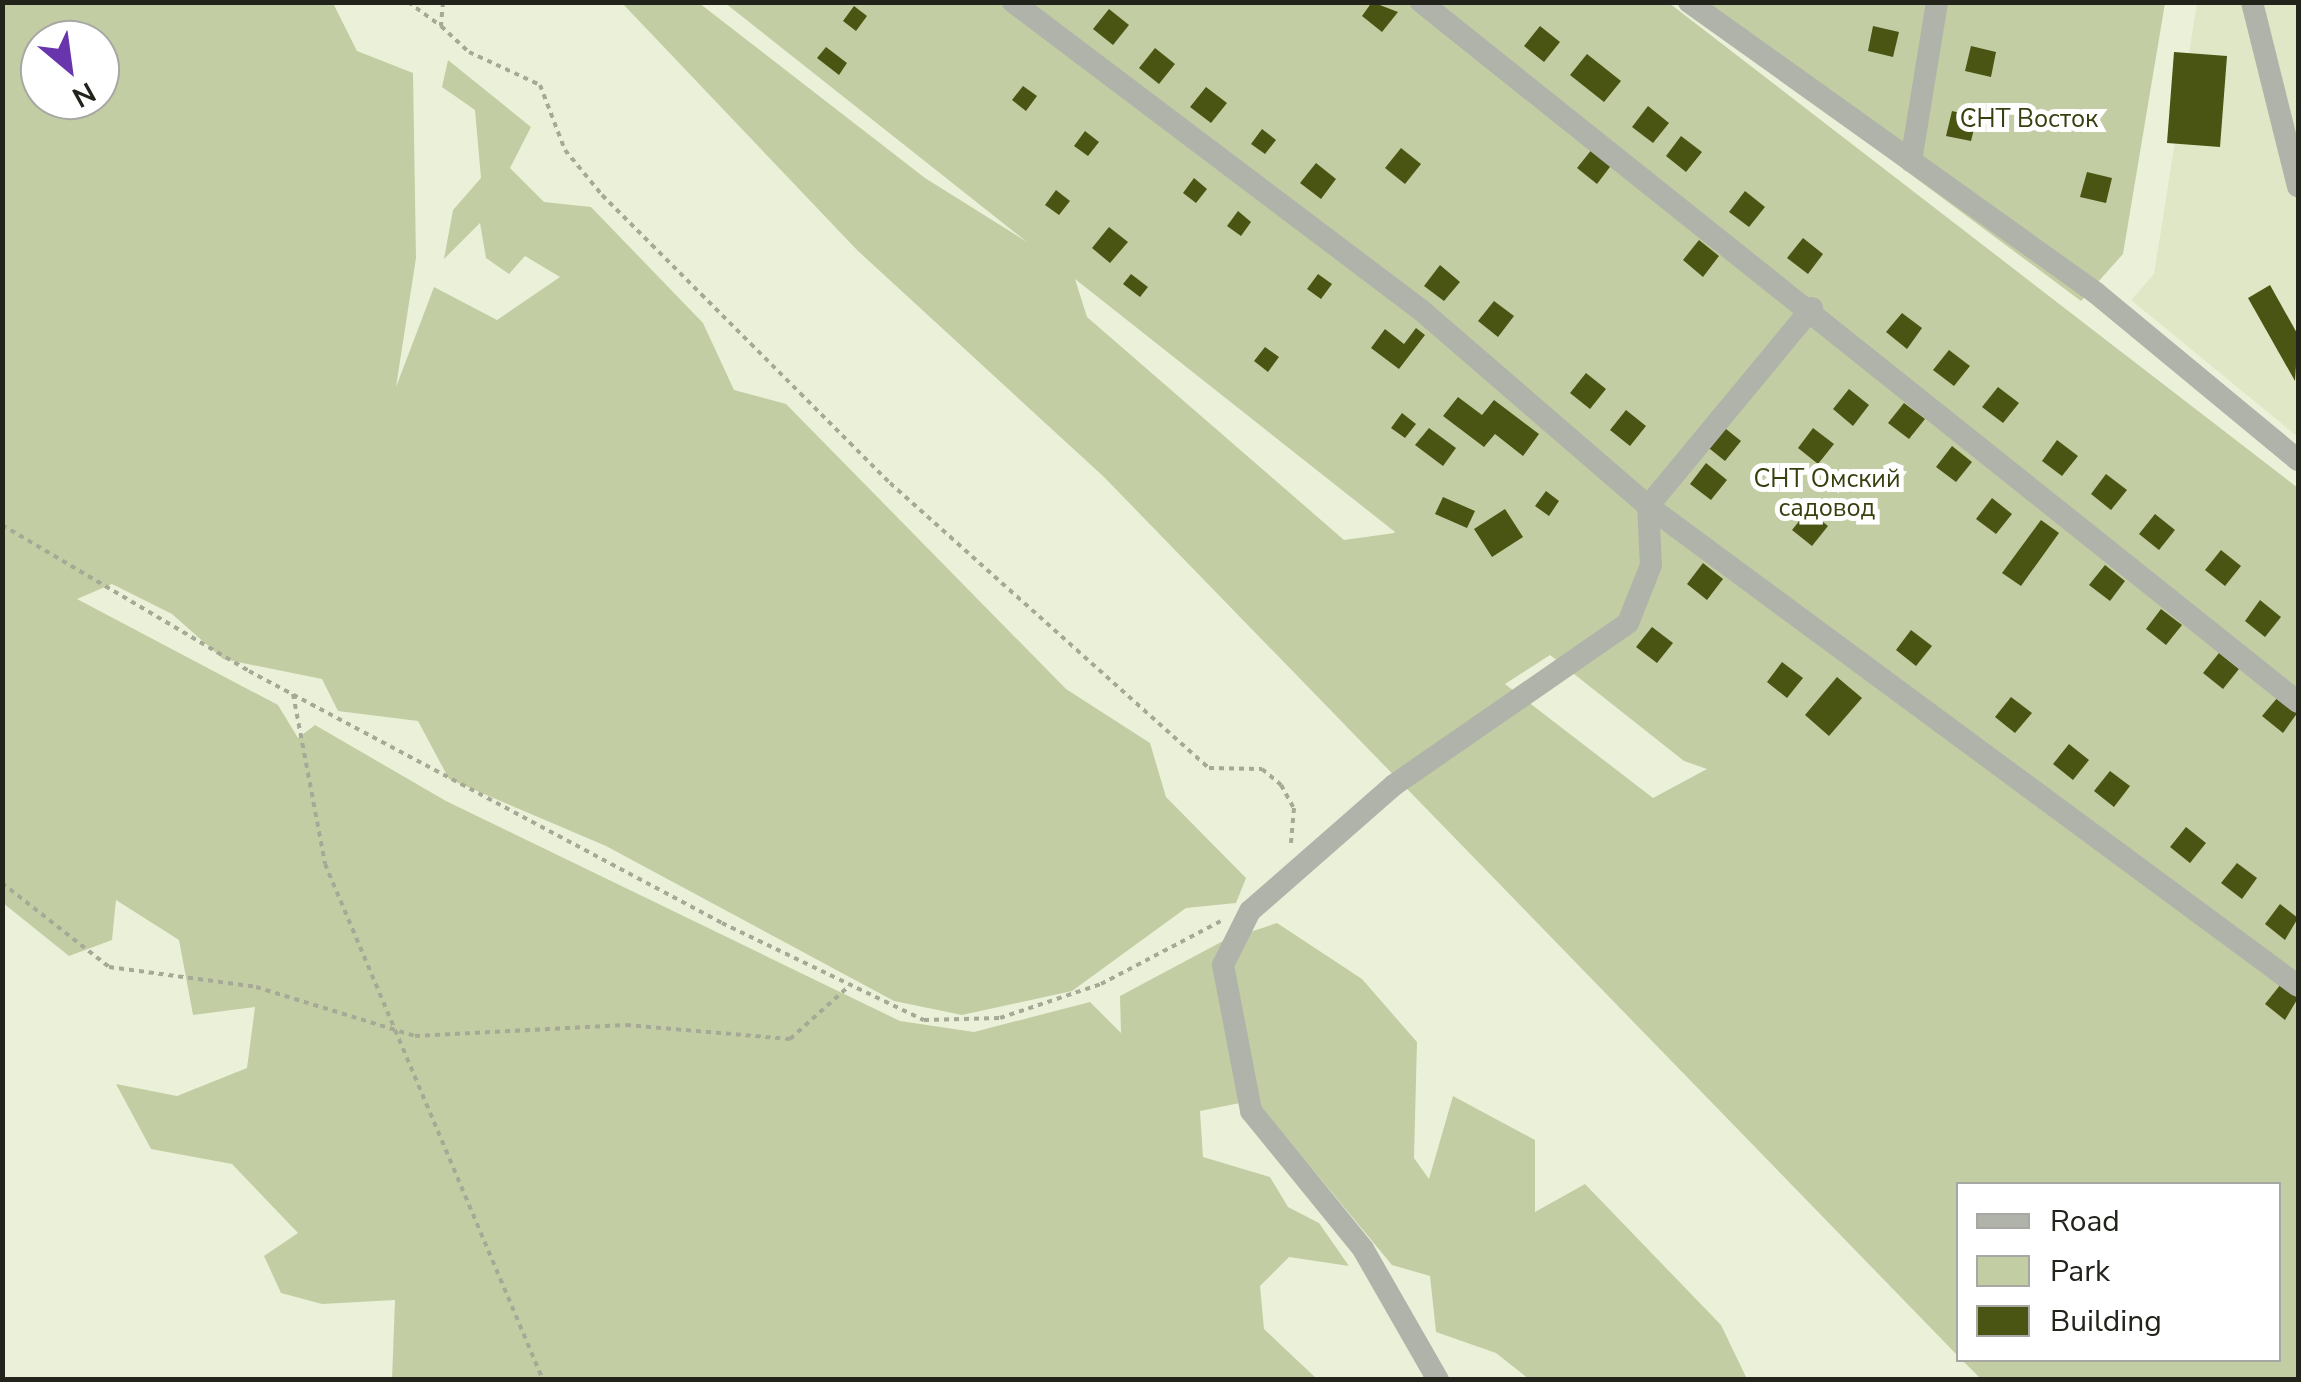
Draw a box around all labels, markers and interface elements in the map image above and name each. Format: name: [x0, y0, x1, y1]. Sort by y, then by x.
north arrow: [20, 20, 120, 120]
text: N: [65, 73, 102, 116]
park label: СНТ Восток: [1960, 104, 2098, 134]
park label: СНТ Омский садовод: [1753, 465, 1901, 524]
legend: [1956, 1182, 2281, 1362]
text: Road: [2050, 1201, 2120, 1242]
text: Park: [2050, 1251, 2110, 1292]
text: Building: [2050, 1301, 2162, 1342]

